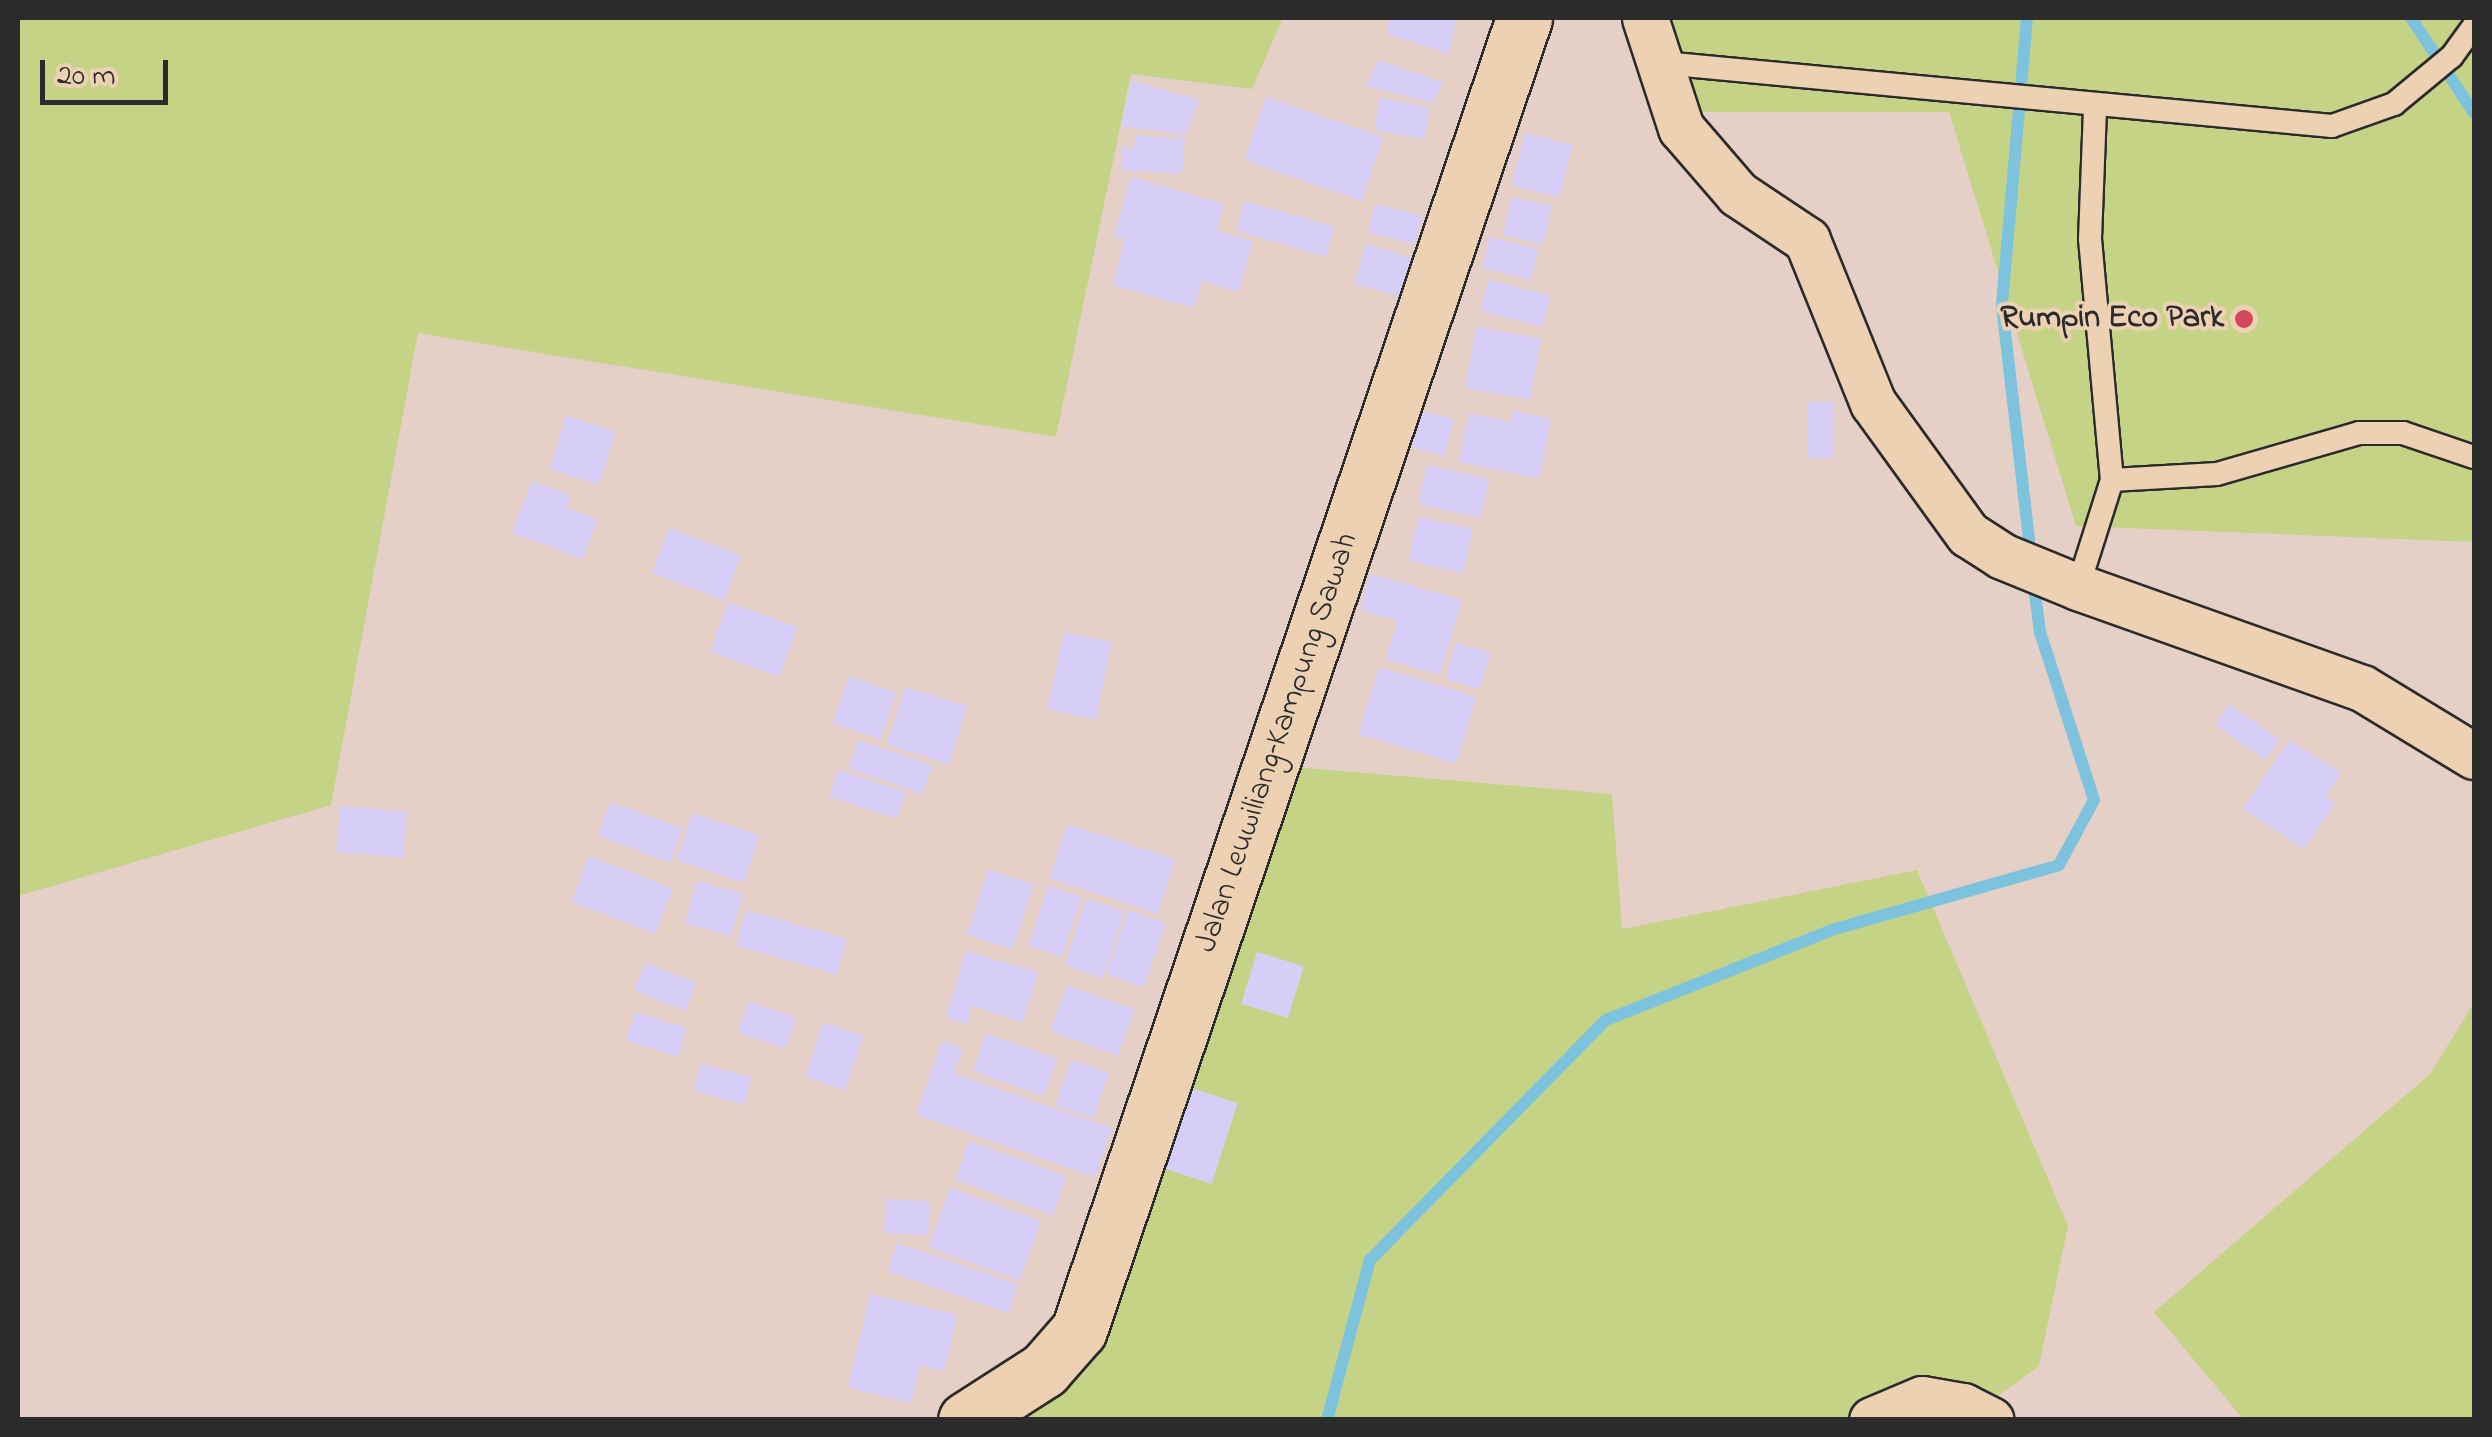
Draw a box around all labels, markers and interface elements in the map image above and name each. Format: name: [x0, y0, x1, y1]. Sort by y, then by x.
scale bar: [45, 40, 172, 102]
text: 20 m: [57, 55, 116, 99]
place label: Rumpin Eco Park: [2000, 300, 2224, 338]
marker: Rumpin Eco Park: [2233, 308, 2255, 330]
street label: Jalan Leuwiliang–Kampung Sawah: [1188, 528, 1368, 958]

